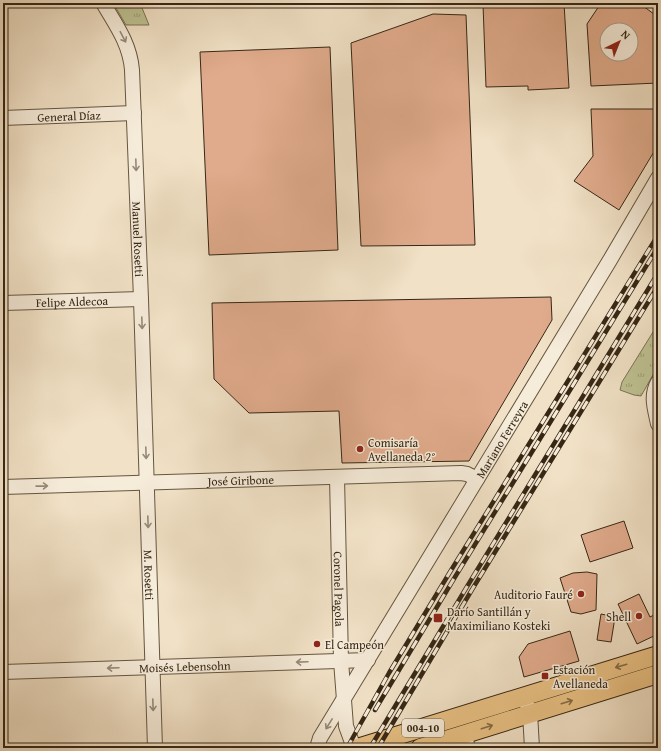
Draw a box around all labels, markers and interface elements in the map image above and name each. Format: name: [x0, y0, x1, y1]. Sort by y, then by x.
north arrow: [599, 22, 639, 62]
text: N: [618, 26, 634, 43]
one-way arrow: [119, 31, 127, 43]
street label: General Díaz: [37, 106, 101, 125]
one-way arrow: [133, 158, 140, 171]
street label: Manuel Rosetti: [129, 201, 149, 278]
street label: Felipe Aldecoa: [36, 291, 109, 311]
one-way arrow: [138, 316, 146, 329]
street label: Mariano Ferreyra: [471, 397, 532, 481]
place label: Comisaría Avellaneda 2°: [368, 434, 436, 465]
marker: Comisaría Avellaneda 2°: [355, 444, 365, 454]
one-way arrow: [142, 446, 150, 459]
street label: José Giribone: [205, 470, 275, 489]
one-way arrow: [35, 482, 48, 490]
one-way arrow: [144, 515, 152, 528]
street label: M. Rosetti: [140, 549, 159, 601]
street label: Coronel Pagola: [330, 551, 349, 627]
place label: Auditorio Fauré: [494, 586, 573, 603]
marker: Auditorio Fauré: [576, 589, 586, 599]
place label: Darío Santillán y Maximiliano Kosteki: [447, 603, 551, 634]
place label: Shell: [606, 608, 632, 625]
marker: Shell: [634, 611, 644, 621]
marker: Darío Santillán y Maximiliano Kosteki: [432, 612, 444, 624]
place label: El Campeón: [325, 636, 384, 653]
marker: El Campeón: [312, 639, 322, 649]
street label: Moisés Lebensohn: [139, 656, 231, 676]
one-way arrow: [296, 658, 309, 666]
place label: Estación Avellaneda: [553, 661, 608, 692]
one-way arrow: [614, 663, 627, 670]
one-way arrow: [107, 664, 120, 671]
marker: Estación Avellaneda: [540, 671, 550, 681]
one-way arrow: [150, 698, 157, 711]
one-way arrow: [561, 698, 574, 705]
one-way arrow: [325, 718, 333, 729]
road number: 004-10: [402, 719, 444, 737]
one-way arrow: [480, 723, 492, 731]

